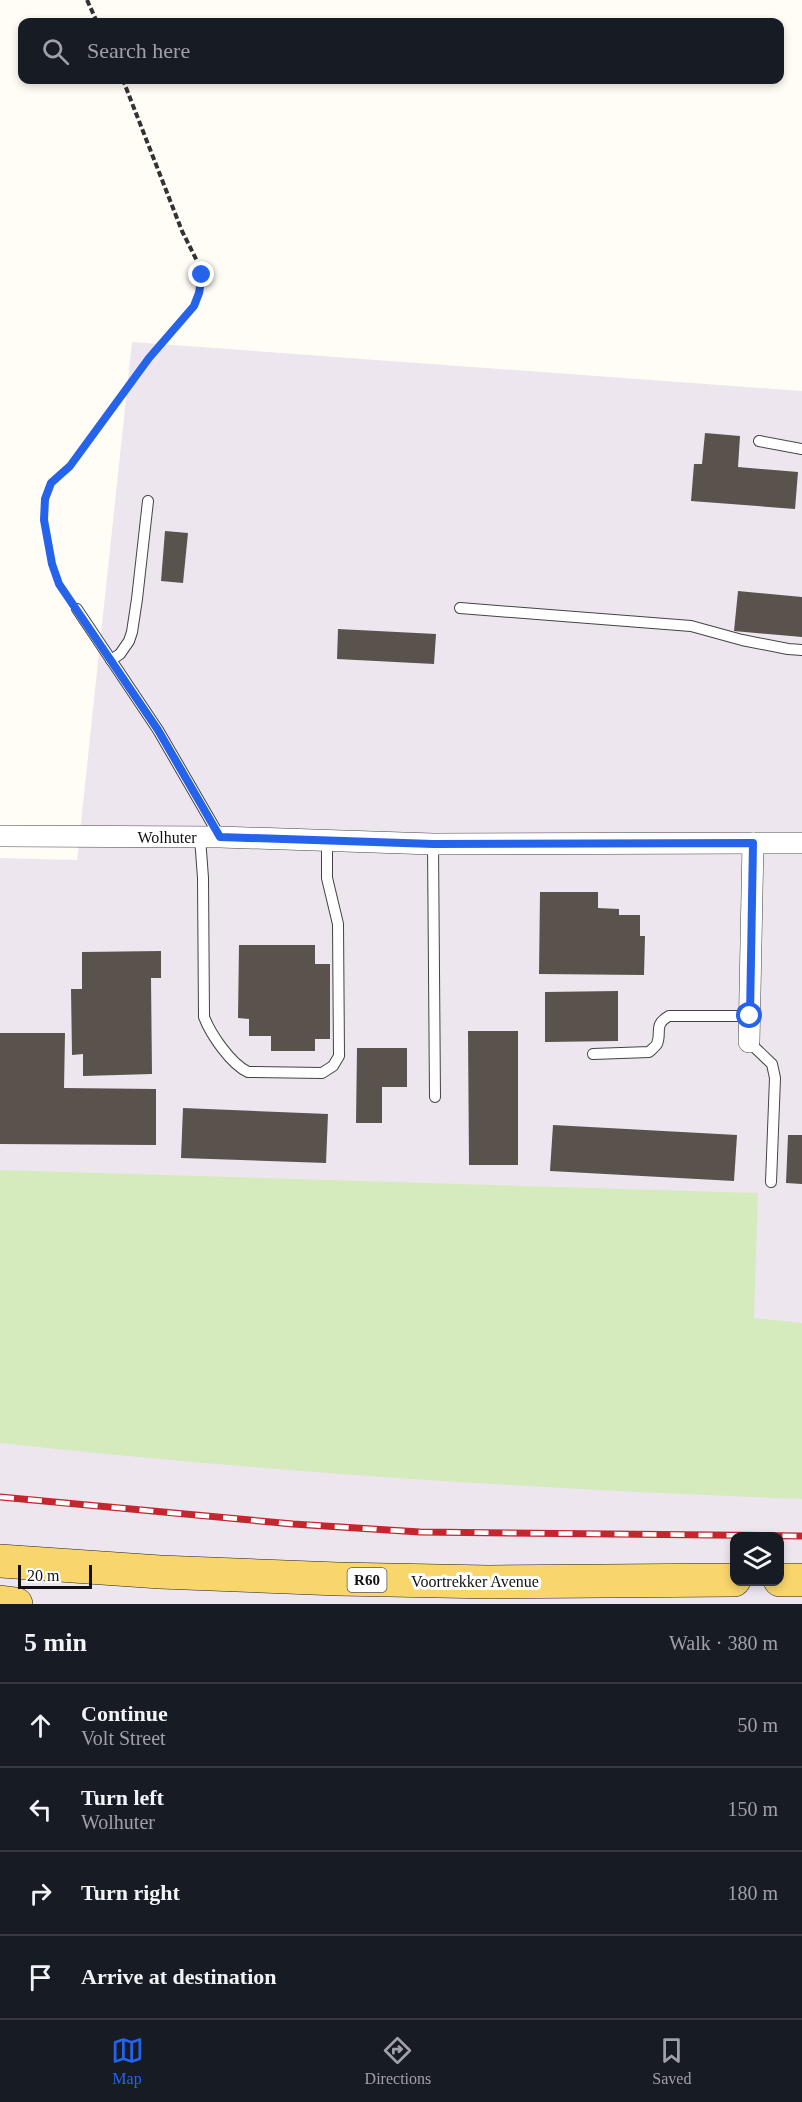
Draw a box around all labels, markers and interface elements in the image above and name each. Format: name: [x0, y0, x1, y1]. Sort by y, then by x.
search box: [18, 18, 784, 84]
icon: search: [39, 35, 72, 68]
text: Search here: [87, 38, 190, 63]
route end: [188, 261, 214, 287]
street label: Wolhuter: [137, 829, 197, 846]
route start: [736, 1002, 762, 1028]
map controls: [730, 1532, 784, 1586]
button: layers: [730, 1532, 784, 1586]
scale bar: [18, 1562, 92, 1590]
text: 20 m: [27, 1567, 59, 1584]
road number: R60: [348, 1568, 386, 1592]
street label: Voortrekker Avenue: [411, 1573, 539, 1590]
text: 5 min: [24, 1628, 87, 1657]
text: Walk · 380 m: [669, 1632, 778, 1654]
text: Continue: [81, 1701, 168, 1726]
icon: ahead: [24, 1709, 57, 1742]
text: 50 m: [737, 1714, 778, 1736]
text: Volt Street: [81, 1727, 166, 1749]
text: Turn left: [81, 1785, 164, 1810]
icon: left: [24, 1793, 57, 1826]
text: 150 m: [727, 1798, 778, 1820]
text: Wolhuter: [81, 1811, 155, 1833]
icon: right: [24, 1877, 57, 1910]
text: Turn right: [81, 1880, 180, 1905]
text: 180 m: [727, 1882, 778, 1904]
icon: arrive: [24, 1961, 57, 1994]
text: Arrive at destination: [81, 1964, 277, 1989]
tab: Map: [111, 2034, 144, 2088]
tab: Directions: [365, 2034, 431, 2088]
tab: Saved: [652, 2034, 691, 2088]

